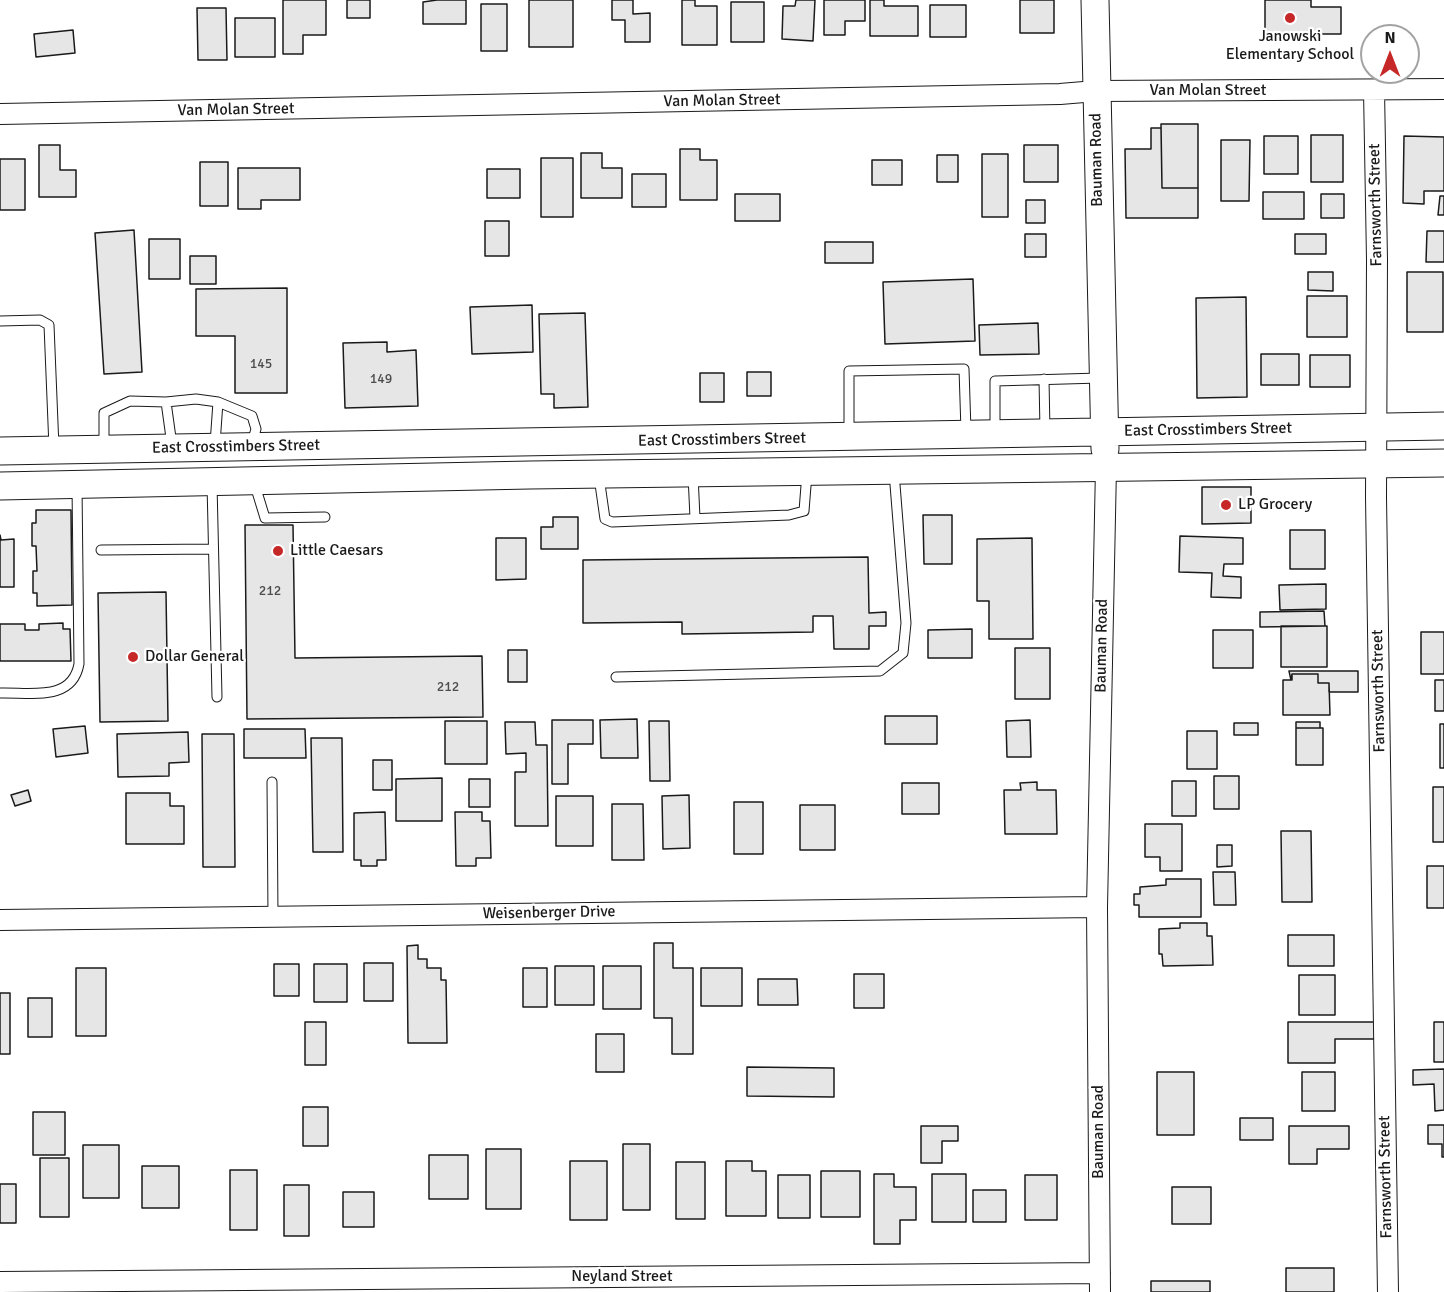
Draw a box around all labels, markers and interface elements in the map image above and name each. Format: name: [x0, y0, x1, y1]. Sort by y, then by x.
marker: Janowski Elementary School: [1283, 11, 1297, 25]
north arrow: [1360, 24, 1420, 84]
place label: Janowski Elementary School: [1226, 27, 1354, 65]
text: N: [1384, 28, 1396, 48]
street label: Van Molan Street: [1150, 81, 1266, 101]
street label: Van Molan Street: [663, 90, 781, 112]
street label: Van Molan Street: [177, 99, 295, 121]
street label: Bauman Road: [1087, 113, 1107, 207]
street label: Farnsworth Street: [1365, 143, 1387, 267]
house number: 145: [250, 356, 272, 372]
house number: 149: [370, 371, 392, 387]
street label: East Crosstimbers Street: [1124, 419, 1292, 441]
street label: East Crosstimbers Street: [638, 429, 806, 451]
street label: East Crosstimbers Street: [152, 436, 320, 458]
place label: LP Grocery: [1238, 495, 1312, 515]
marker: LP Grocery: [1219, 498, 1233, 512]
place label: Little Caesars: [290, 541, 383, 561]
marker: Little Caesars: [271, 544, 285, 558]
house number: 212: [259, 583, 281, 599]
street label: Bauman Road: [1092, 599, 1112, 693]
street label: Farnsworth Street: [1368, 629, 1390, 753]
place label: Dollar General: [145, 647, 244, 667]
marker: Dollar General: [126, 650, 140, 664]
house number: 212: [437, 679, 459, 695]
street label: Weisenberger Drive: [482, 902, 616, 924]
street label: Bauman Road: [1089, 1085, 1109, 1179]
street label: Farnsworth Street: [1375, 1115, 1397, 1239]
street label: Neyland Street: [571, 1267, 673, 1287]

